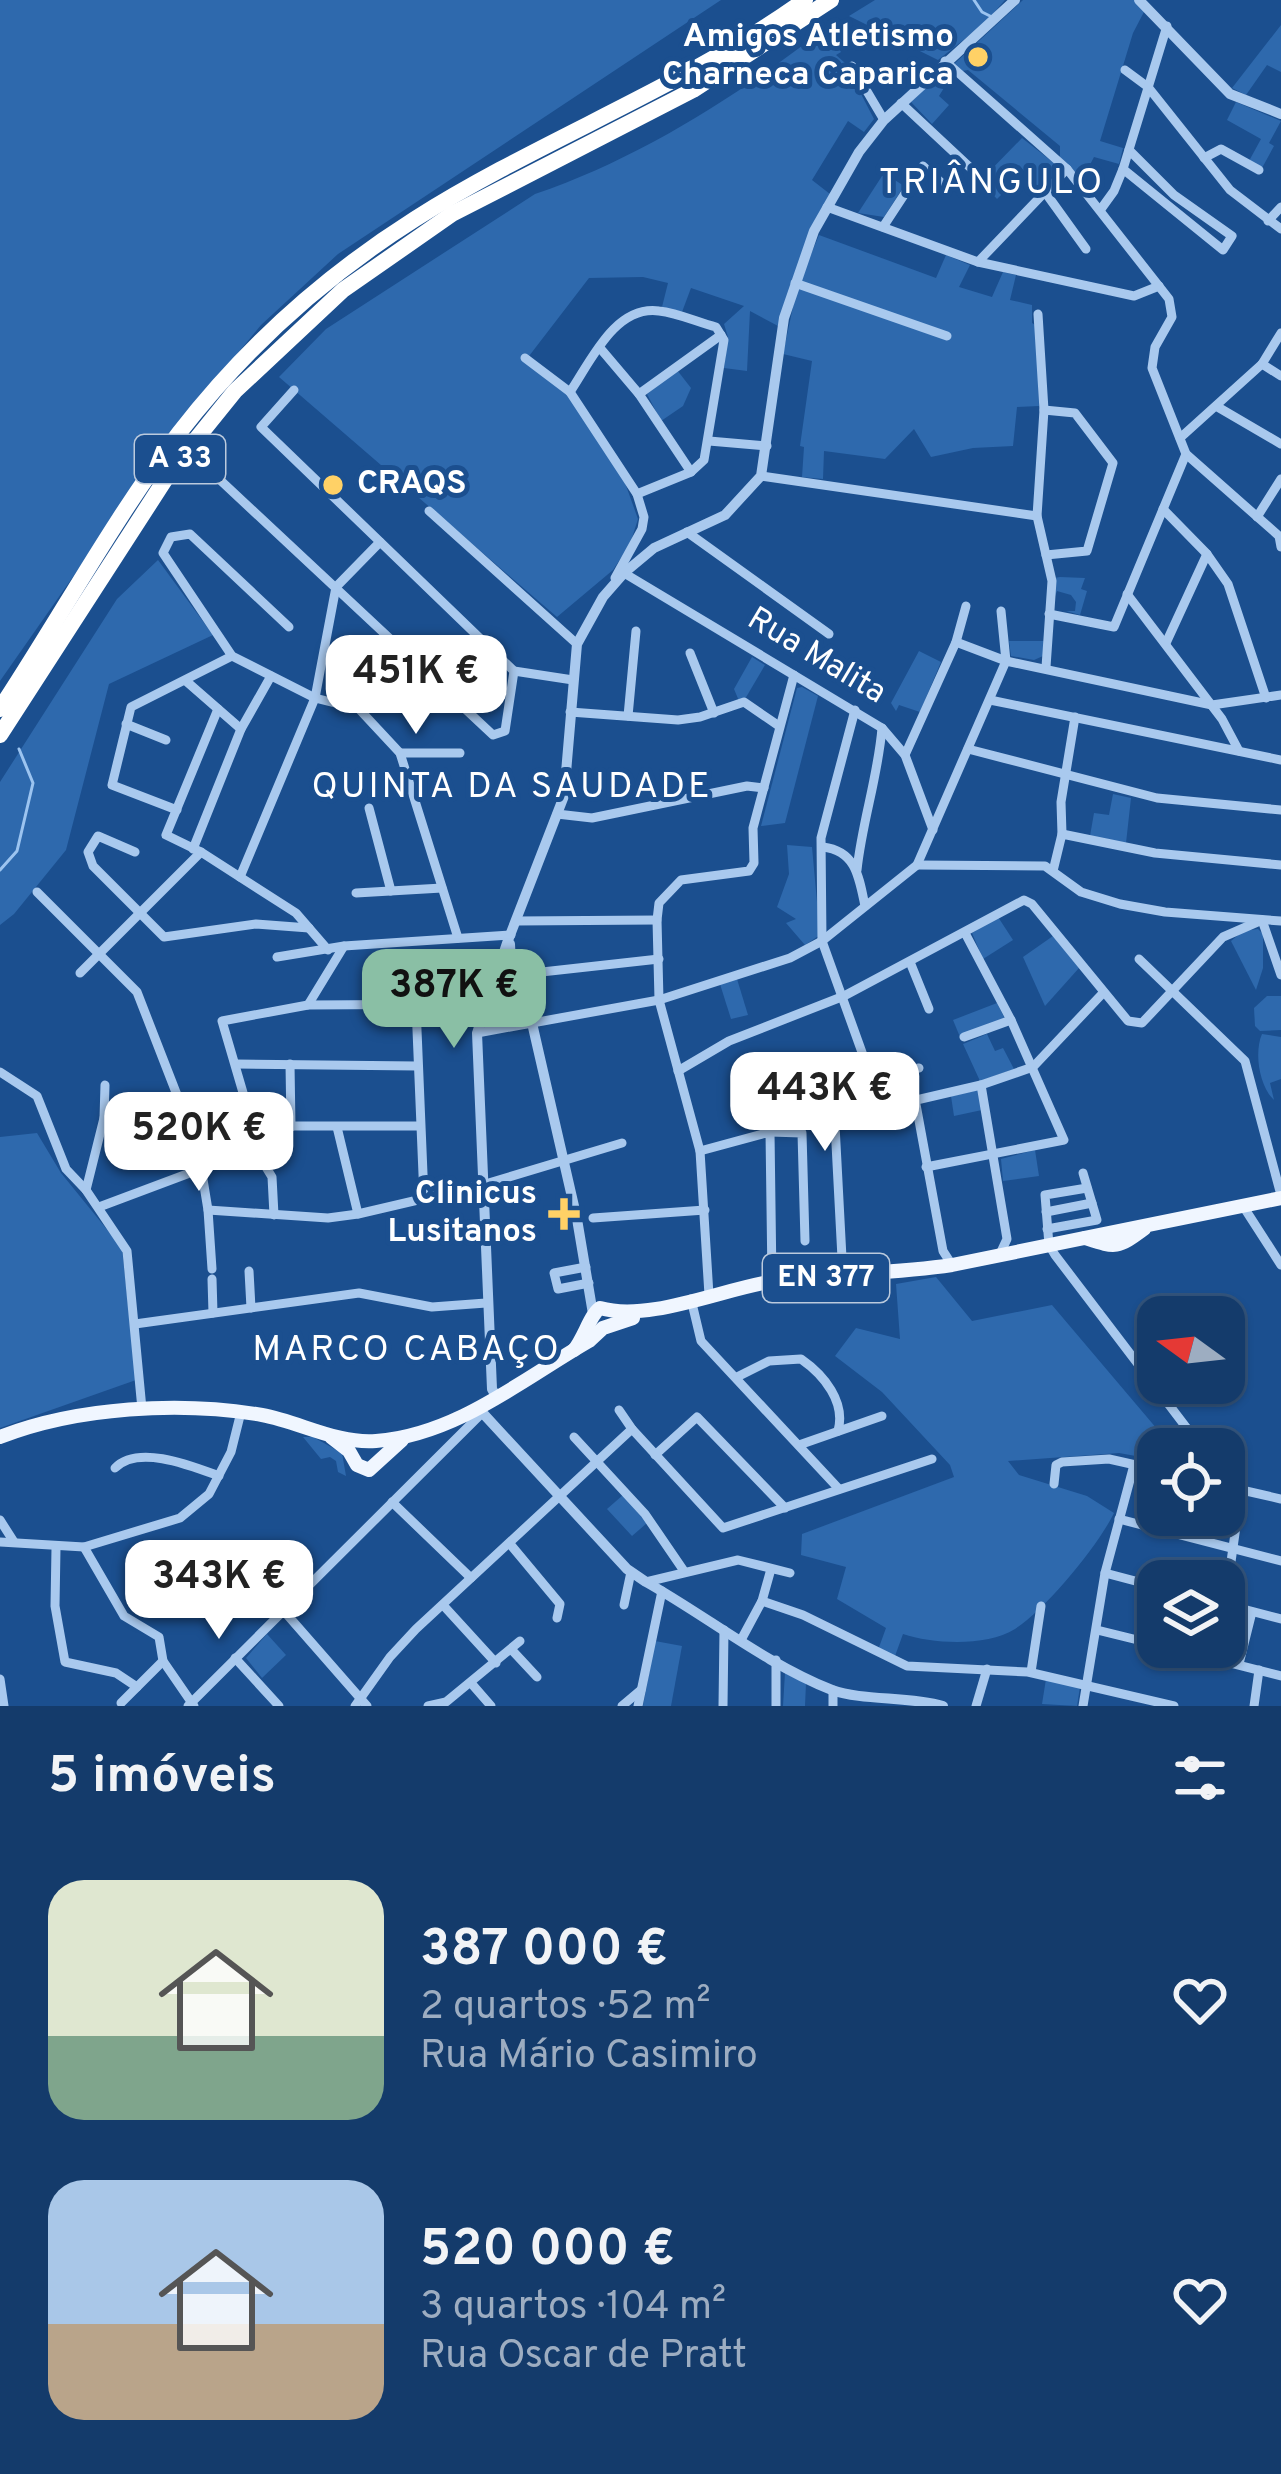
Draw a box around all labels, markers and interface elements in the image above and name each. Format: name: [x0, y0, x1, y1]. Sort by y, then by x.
place label: Amigos Atletismo Charneca Caparica: [662, 17, 954, 97]
marker: Amigos Atletismo Charneca Caparica: [965, 44, 991, 70]
district label: TRIÂNGULO: [879, 159, 1105, 207]
road number: A 33: [135, 435, 225, 483]
place label: CRAQS: [357, 464, 467, 506]
marker: CRAQS: [320, 472, 346, 498]
street label: Rua Malita: [739, 599, 893, 715]
pin: 451K €: [318, 635, 514, 737]
text: 451K €: [353, 649, 479, 698]
district label: QUINTA DA SAUDADE: [311, 765, 713, 811]
pin: 387K €: [356, 949, 552, 1051]
text: 387K €: [389, 963, 519, 1012]
pin: 443K €: [727, 1052, 923, 1154]
text: 443K €: [757, 1066, 893, 1115]
pin: 520K €: [101, 1092, 297, 1194]
text: 520K €: [131, 1106, 267, 1155]
place label: Clinicus Lusitanos: [388, 1174, 537, 1254]
marker: Clinicus Lusitanos: [548, 1198, 580, 1230]
road number: EN 377: [763, 1254, 889, 1302]
north arrow: [1137, 1296, 1245, 1404]
map controls: [1137, 1296, 1245, 1668]
district label: MARCO CABAÇO: [252, 1328, 562, 1374]
button: locate: [1137, 1428, 1245, 1536]
pin: 343K €: [121, 1540, 317, 1642]
text: 343K €: [152, 1554, 286, 1603]
button: layers: [1137, 1560, 1245, 1668]
icon: filters: [1167, 1745, 1233, 1811]
text: 5 imóveis: [48, 1746, 276, 1811]
text: 387 000 €: [420, 1919, 668, 1984]
icon: home: [144, 1928, 288, 2072]
icon: heart: [1167, 1967, 1233, 2033]
text: 2 quartos · 52 m²: [420, 1984, 711, 2033]
text: Rua Mário Casimiro: [420, 2033, 758, 2082]
text: 520 000 €: [420, 2219, 675, 2284]
icon: home: [144, 2228, 288, 2372]
icon: heart: [1167, 2267, 1233, 2333]
text: 3 quartos · 104 m²: [420, 2284, 726, 2333]
text: Rua Oscar de Pratt: [420, 2333, 747, 2382]

